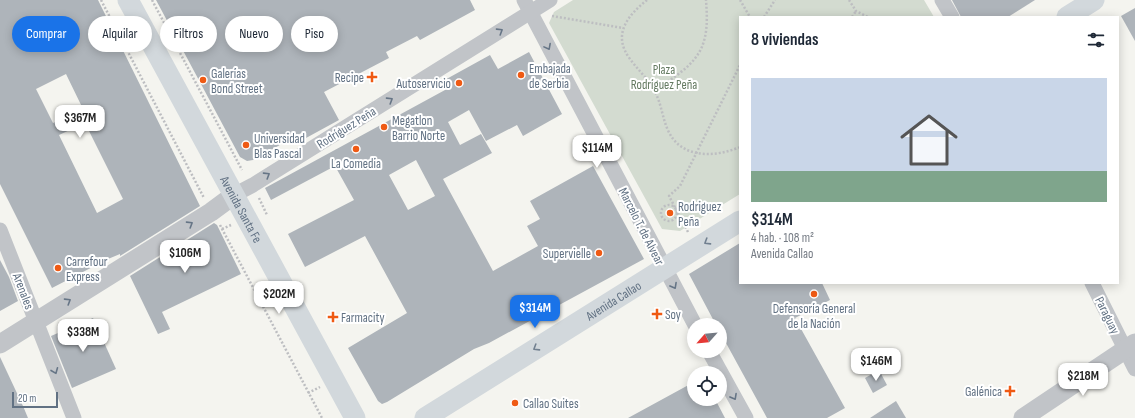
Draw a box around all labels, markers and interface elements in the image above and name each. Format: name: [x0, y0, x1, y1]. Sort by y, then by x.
chip: Comprar: [12, 16, 80, 52]
chip: Alquilar: [88, 16, 152, 52]
chip: Filtros: [160, 16, 217, 52]
chip: Nuevo: [225, 16, 283, 52]
chip: Piso: [291, 16, 338, 52]
one-way arrow: [496, 29, 503, 36]
icon: filters: [1085, 29, 1107, 51]
text: 8 viviendas: [751, 30, 819, 50]
one-way arrow: [543, 43, 551, 50]
place label: Embajada de Serbia: [529, 61, 571, 92]
park label: Plaza Rodríguez Peña: [631, 62, 697, 93]
place label: Galerías Bond Street: [211, 66, 263, 97]
place label: Recipe: [335, 70, 364, 86]
marker: Embajada de Serbia: [516, 70, 526, 80]
marker: Recipe: [367, 72, 377, 82]
marker: Galerías Bond Street: [198, 75, 208, 85]
place label: Autoservicio: [396, 76, 451, 92]
marker: Autoservicio: [454, 78, 464, 88]
one-way arrow: [386, 97, 393, 104]
street label: Rodríguez Peña: [314, 103, 379, 152]
icon: home: [893, 104, 965, 176]
pin: $367M: [52, 105, 108, 139]
text: $367M: [64, 110, 96, 126]
place label: Megatlon Barrio Norte: [392, 113, 445, 144]
marker: Megatlon Barrio Norte: [379, 122, 389, 132]
place label: Universidad Blas Pascal: [254, 131, 305, 162]
pin: $114M: [569, 135, 625, 169]
marker: Universidad Blas Pascal: [241, 140, 251, 150]
text: $114M: [581, 140, 613, 156]
marker: La Comedia: [351, 144, 361, 154]
place label: La Comedia: [331, 156, 381, 172]
street label: Avenida Santa Fe: [216, 173, 265, 246]
one-way arrow: [263, 173, 270, 180]
street label: Marcelo T. de Alvear: [615, 185, 668, 268]
place label: Rodriguez Peña: [678, 199, 722, 230]
marker: Rodriguez Peña: [665, 208, 675, 218]
text: $314M: [751, 210, 793, 230]
one-way arrow: [186, 222, 193, 229]
text: 4 hab. · 108 m²: [751, 230, 814, 246]
one-way arrow: [704, 237, 711, 244]
pin: $106M: [157, 240, 213, 274]
text: $106M: [169, 245, 201, 261]
place label: Supervielle: [543, 246, 591, 262]
text: Avenida Callao: [751, 246, 813, 262]
marker: Supervielle: [594, 248, 604, 258]
place label: Carrefour Express: [66, 254, 108, 285]
marker: Carrefour Express: [53, 263, 63, 273]
street label: Arenales: [9, 270, 37, 312]
street label: Avenida Callao: [582, 278, 644, 325]
pin: $202M: [251, 281, 307, 315]
one-way arrow: [669, 282, 676, 289]
text: $202M: [263, 286, 295, 302]
marker: Defensoría General de la Nación: [809, 289, 819, 299]
street label: Paraguay: [1091, 294, 1123, 337]
pin: $314M: [507, 295, 563, 329]
one-way arrow: [64, 299, 71, 306]
text: $314M: [519, 300, 551, 316]
place label: Defensoría General de la Nación: [773, 301, 855, 332]
place label: Soy: [665, 307, 681, 323]
marker: Soy: [652, 309, 662, 319]
place label: Farmacity: [341, 310, 384, 326]
marker: Farmacity: [328, 312, 338, 322]
north arrow: [687, 318, 727, 358]
map controls: [687, 318, 727, 406]
pin: $338M: [55, 319, 111, 353]
text: $338M: [67, 324, 99, 340]
one-way arrow: [533, 343, 540, 351]
pin: $146M: [848, 348, 904, 382]
text: $146M: [860, 353, 892, 369]
pin: $218M: [1055, 363, 1111, 397]
button: locate: [687, 366, 727, 406]
one-way arrow: [51, 367, 59, 374]
text: $218M: [1067, 368, 1099, 384]
place label: Galénica: [965, 384, 1002, 400]
marker: Galénica: [1005, 386, 1015, 396]
scale bar: [12, 390, 58, 409]
text: 20 m: [18, 392, 36, 405]
one-way arrow: [729, 393, 737, 400]
place label: Callao Suites: [523, 396, 579, 412]
marker: Callao Suites: [510, 398, 520, 408]

